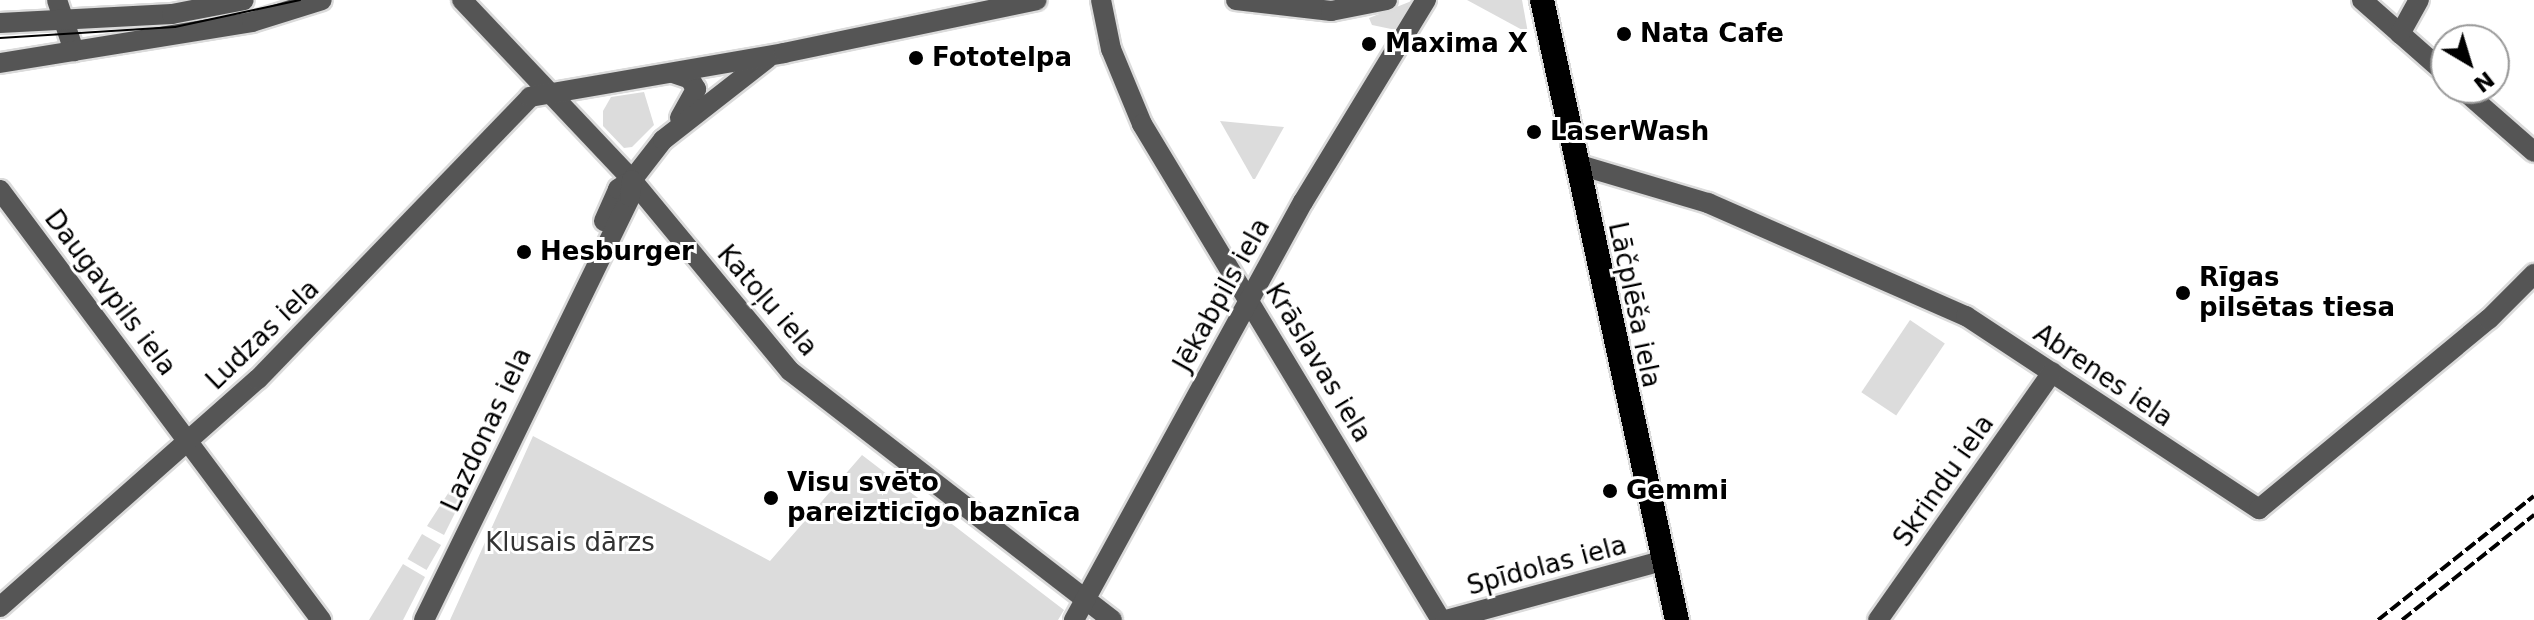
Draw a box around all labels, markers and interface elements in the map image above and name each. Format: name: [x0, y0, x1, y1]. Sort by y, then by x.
place label: Nata Cafe: [1640, 18, 1784, 50]
north arrow: [2430, 24, 2510, 104]
marker: Nata Cafe: [1615, 25, 1633, 43]
place label: Maxima X: [1385, 28, 1528, 60]
marker: Maxima X: [1360, 35, 1378, 53]
place label: Fototelpa: [932, 42, 1072, 74]
marker: Fototelpa: [907, 49, 925, 67]
text: N: [2469, 66, 2499, 97]
place label: LaserWash: [1550, 116, 1709, 148]
marker: LaserWash: [1525, 123, 1543, 141]
street label: Daugavpils iela: [38, 204, 182, 382]
street label: Jēkabpils iela: [1167, 213, 1277, 377]
street label: Lāčplēša iela: [1601, 219, 1667, 391]
place label: Hesburger: [540, 236, 694, 268]
street label: Katoļu iela: [710, 239, 824, 363]
marker: Hesburger: [515, 243, 533, 261]
place label: Rīgas pilsētas tiesa: [2199, 262, 2395, 324]
street label: Ludzas iela: [200, 273, 326, 397]
street label: Krāslavas iela: [1258, 278, 1378, 448]
marker: Rīgas pilsētas tiesa: [2174, 284, 2192, 302]
street label: Abrenes iela: [2028, 318, 2178, 434]
street label: Lazdonas iela: [435, 343, 539, 517]
street label: Skrindu iela: [1887, 409, 2001, 553]
place label: Visu svēto pareizticīgo baznīca: [787, 467, 1081, 528]
place label: Gemmi: [1626, 475, 1728, 507]
marker: Gemmi: [1601, 482, 1619, 500]
marker: Visu svēto pareizticīgo baznīca: [762, 489, 780, 507]
park label: Klusais dārzs: [485, 527, 655, 559]
street label: Spīdolas iela: [1464, 530, 1630, 602]

